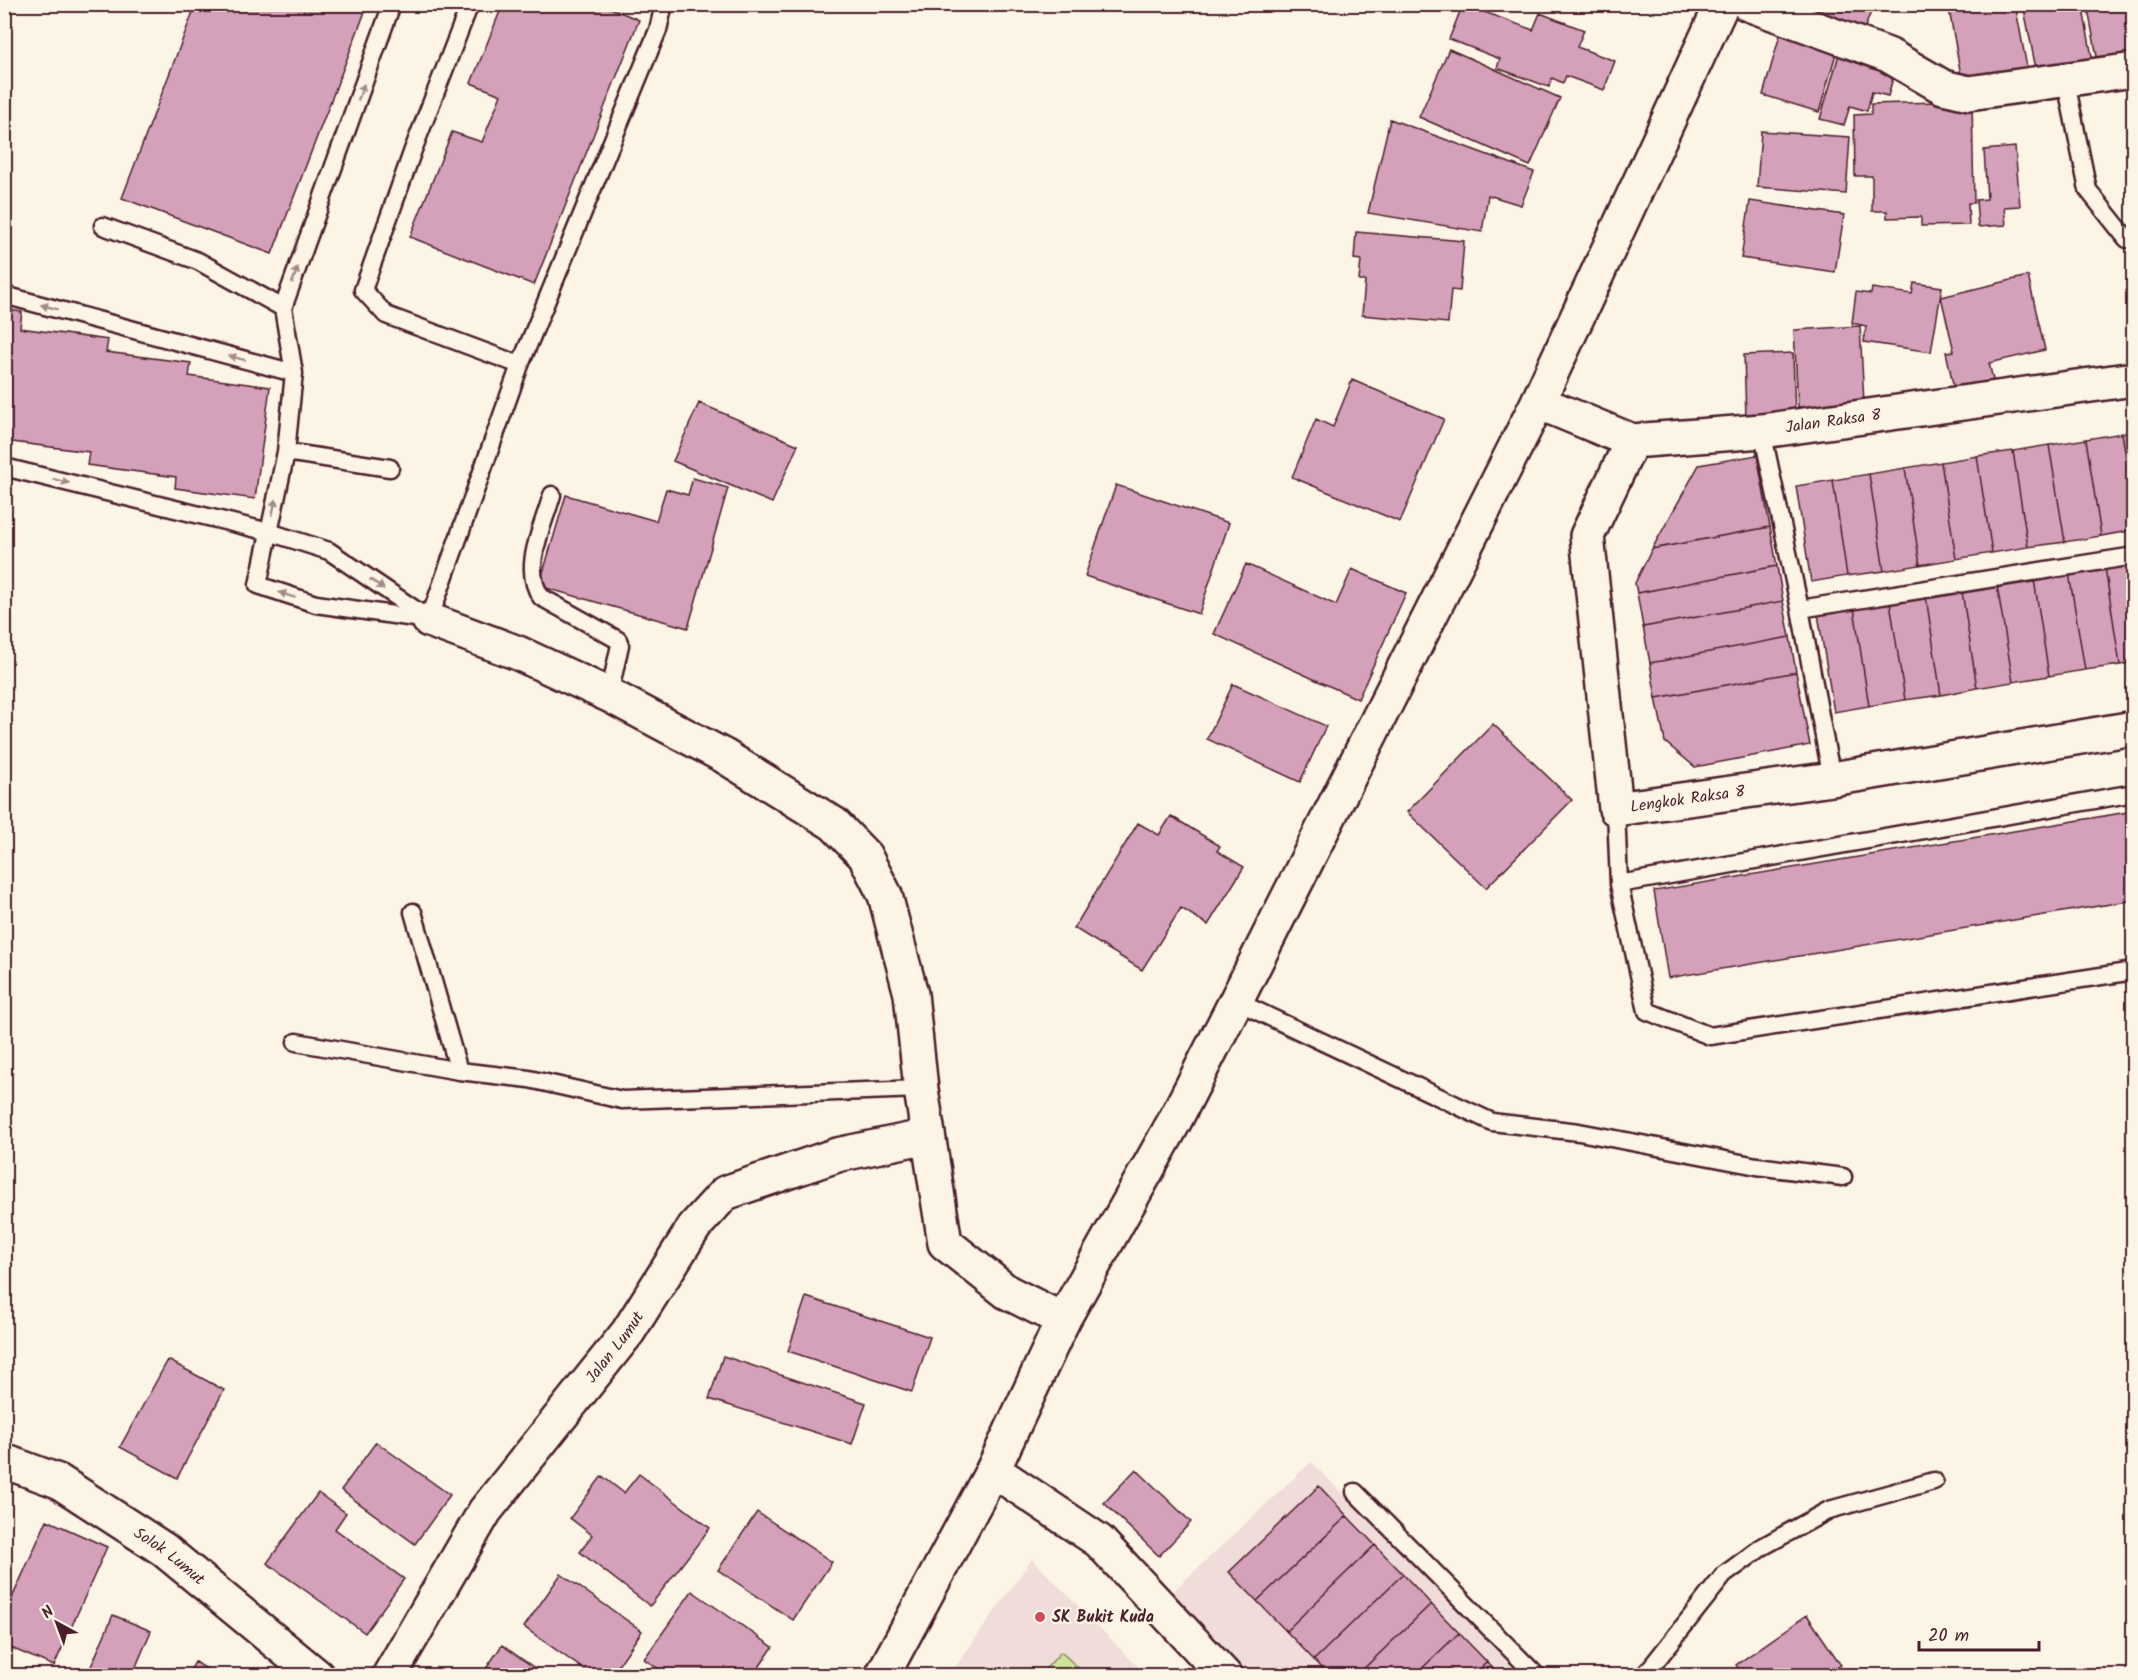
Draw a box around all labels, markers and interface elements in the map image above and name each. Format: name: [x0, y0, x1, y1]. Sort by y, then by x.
one-way arrow: [356, 83, 366, 101]
one-way arrow: [290, 266, 300, 284]
one-way arrow: [40, 302, 58, 312]
one-way arrow: [228, 352, 246, 362]
street label: Jalan Raksa 8: [1784, 402, 1883, 440]
one-way arrow: [52, 476, 71, 486]
one-way arrow: [270, 498, 280, 516]
one-way arrow: [369, 578, 385, 590]
one-way arrow: [278, 589, 296, 599]
street label: Lengkok Raksa 8: [1629, 779, 1747, 819]
street label: Jalan Lumut: [579, 1306, 651, 1388]
street label: Solok Lumut: [129, 1521, 211, 1592]
north arrow: [27, 1593, 87, 1653]
text: N: [36, 1600, 60, 1626]
place label: SK Bukit Kuda: [1052, 1605, 1154, 1630]
marker: SK Bukit Kuda: [1033, 1610, 1047, 1624]
scale bar: [1919, 1614, 2039, 1652]
text: 20 m: [1928, 1622, 1969, 1651]

